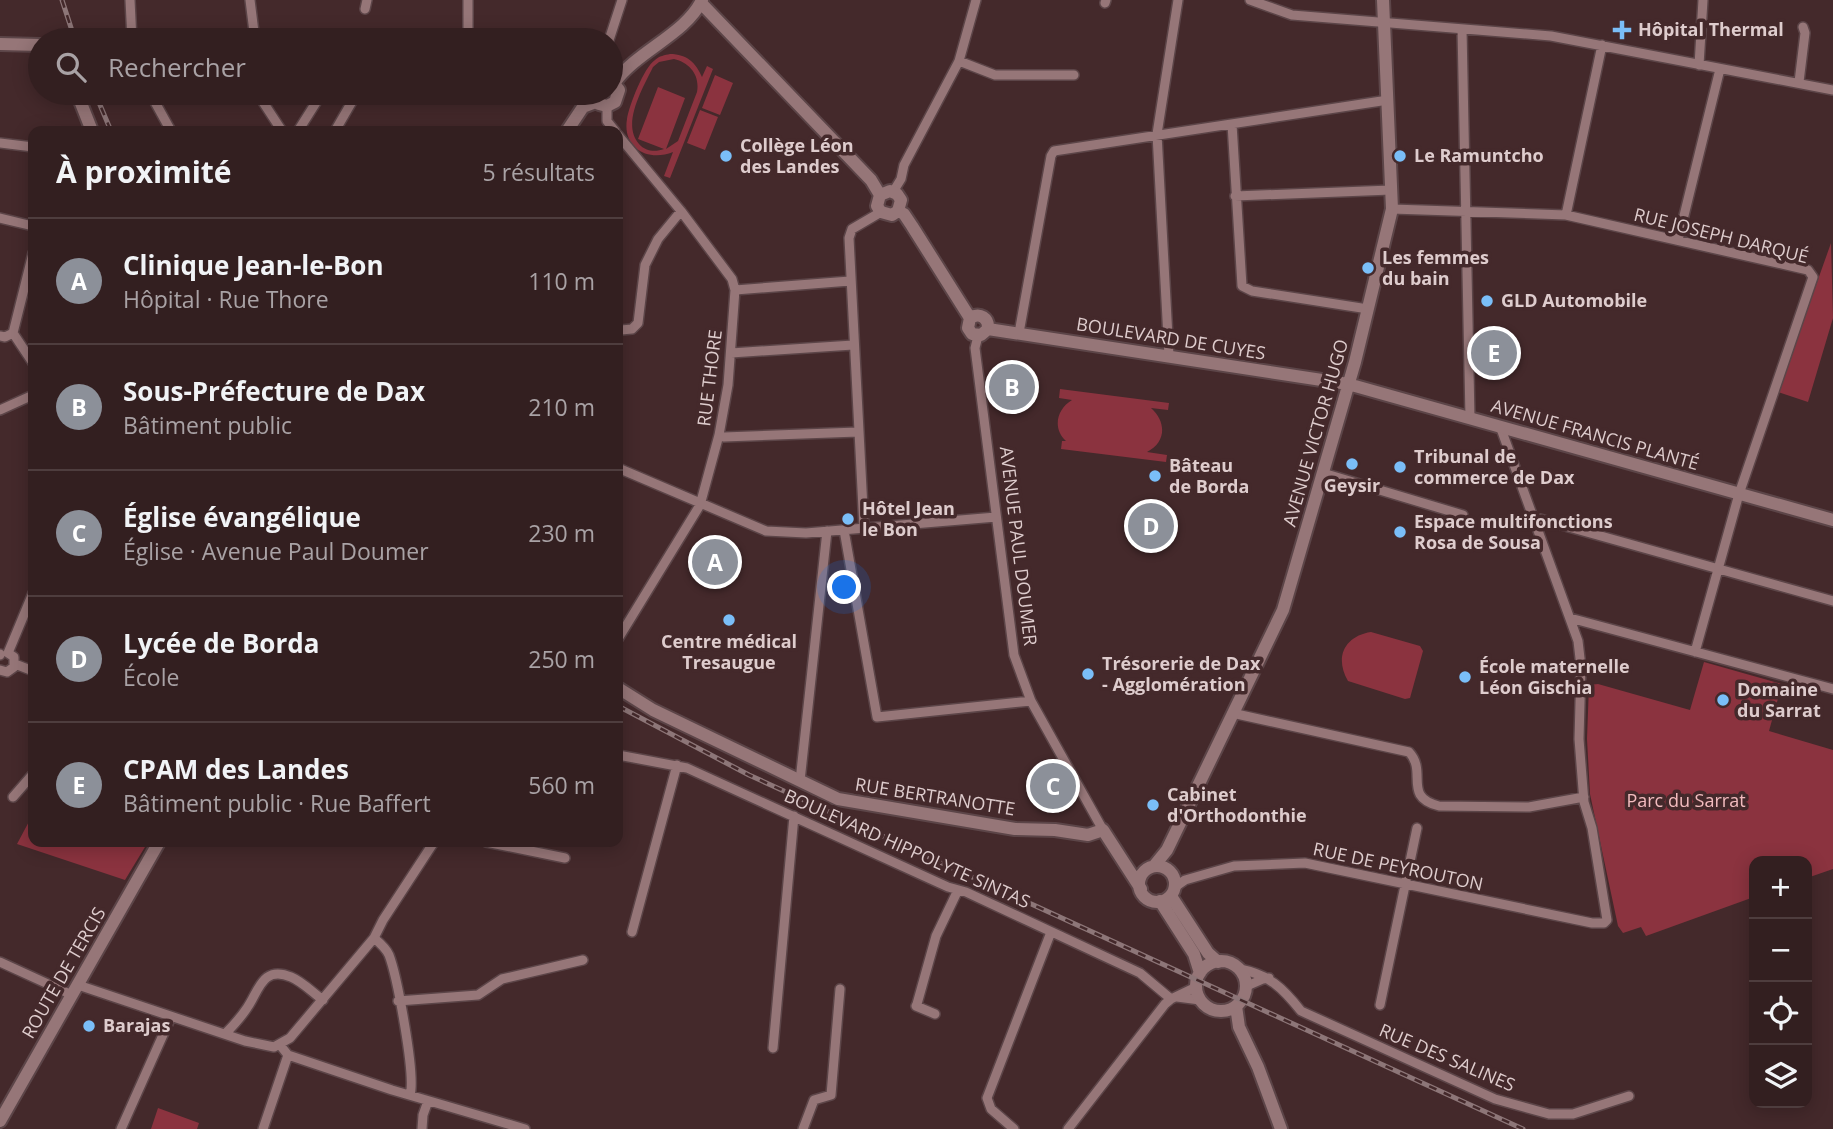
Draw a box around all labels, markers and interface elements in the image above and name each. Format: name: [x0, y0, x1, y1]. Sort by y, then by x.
place label: Hôpital Thermal: [1638, 17, 1784, 41]
marker: Hôpital Thermal: [1612, 20, 1632, 40]
search box: [28, 28, 623, 105]
icon: search: [52, 48, 90, 86]
text: Rechercher: [108, 49, 246, 85]
place label: Collège Léon des Landes: [740, 133, 854, 178]
place label: Le Ramuntcho: [1414, 143, 1544, 167]
marker: Collège Léon des Landes: [718, 148, 734, 164]
marker: Le Ramuntcho: [1392, 148, 1408, 164]
text: À proximité: [56, 151, 232, 192]
text: 5 résultats: [483, 156, 595, 188]
street label: RUE JOSEPH DARQUÉ: [1631, 202, 1811, 268]
place label: Les femmes du bain: [1382, 245, 1489, 290]
text: Clinique Jean-le-Bon: [123, 247, 384, 283]
marker: Les femmes du bain: [1360, 260, 1376, 276]
text: A: [71, 265, 87, 297]
text: 110 m: [528, 265, 595, 297]
text: Hôpital · Rue Thore: [123, 283, 329, 315]
place label: GLD Automobile: [1501, 288, 1647, 312]
marker: GLD Automobile: [1479, 293, 1495, 309]
street label: BOULEVARD DE CUYES: [1075, 311, 1268, 365]
pin: E: [1471, 327, 1517, 379]
street label: RUE THORE: [691, 328, 727, 428]
street label: AVENUE VICTOR HUGO: [1277, 336, 1353, 529]
pin: B: [989, 361, 1035, 413]
text: Sous-Préfecture de Dax: [123, 373, 425, 409]
text: B: [71, 391, 87, 423]
text: 210 m: [528, 391, 595, 423]
street label: AVENUE FRANCIS PLANTÉ: [1489, 393, 1702, 475]
text: Bâtiment public: [123, 409, 292, 441]
place label: Tribunal de commerce de Dax: [1414, 444, 1575, 489]
street label: AVENUE PAUL DOUMER: [995, 445, 1043, 647]
place label: Bâteau de Borda: [1169, 453, 1249, 498]
marker: Geysir: [1344, 456, 1360, 472]
marker: Tribunal de commerce de Dax: [1392, 459, 1408, 475]
marker: Bâteau de Borda: [1147, 468, 1163, 484]
place label: Geysir: [1324, 473, 1380, 497]
place label: Hôtel Jean le Bon: [862, 496, 955, 541]
text: Église évangélique: [123, 499, 361, 535]
pin: D: [1128, 500, 1174, 552]
place label: Espace multifonctions Rosa de Sousa: [1414, 509, 1613, 554]
marker: Hôtel Jean le Bon: [840, 511, 856, 527]
text: C: [72, 517, 86, 549]
text: 230 m: [528, 517, 595, 549]
marker: Espace multifonctions Rosa de Sousa: [1392, 524, 1408, 540]
text: Église · Avenue Paul Doumer: [123, 535, 429, 567]
pin: A: [692, 536, 738, 588]
your location: [827, 570, 861, 604]
marker: Centre médical Tresaugue: [721, 612, 737, 628]
text: Lycée de Borda: [123, 625, 319, 661]
place label: Centre médical Tresaugue: [661, 629, 797, 674]
text: D: [70, 643, 88, 675]
text: 250 m: [528, 643, 595, 675]
place label: Trésorerie de Dax - Agglomération: [1102, 651, 1261, 696]
place label: École maternelle Léon Gischia: [1479, 654, 1630, 699]
text: École: [123, 661, 179, 693]
marker: Trésorerie de Dax - Agglomération: [1080, 666, 1096, 682]
marker: École maternelle Léon Gischia: [1457, 669, 1473, 685]
place label: Domaine du Sarrat: [1737, 677, 1821, 722]
marker: Domaine du Sarrat: [1715, 692, 1731, 708]
text: CPAM des Landes: [123, 751, 349, 787]
pin: C: [1030, 760, 1076, 812]
text: E: [73, 769, 85, 801]
text: 560 m: [528, 769, 595, 801]
street label: RUE BERTRANOTTE: [854, 772, 1017, 820]
place label: Cabinet d'Orthodonthie: [1167, 782, 1307, 827]
street label: BOULEVARD HIPPOLYTE SINTAS: [781, 783, 1034, 913]
text: Bâtiment public · Rue Baffert: [123, 787, 431, 819]
park label: Parc du Sarrat: [1626, 788, 1746, 812]
marker: Cabinet d'Orthodonthie: [1145, 797, 1161, 813]
street label: RUE DE PEYROUTON: [1311, 836, 1485, 896]
map controls: [1749, 856, 1812, 1108]
button: +: [1749, 856, 1812, 919]
street label: ROUTE DE TERCIS: [16, 902, 111, 1043]
button: −: [1749, 919, 1812, 982]
button: locate: [1749, 982, 1812, 1045]
place label: Barajas: [103, 1013, 170, 1037]
marker: Barajas: [81, 1018, 97, 1034]
street label: RUE DES SALINES: [1376, 1018, 1519, 1097]
button: layers: [1749, 1045, 1812, 1108]

